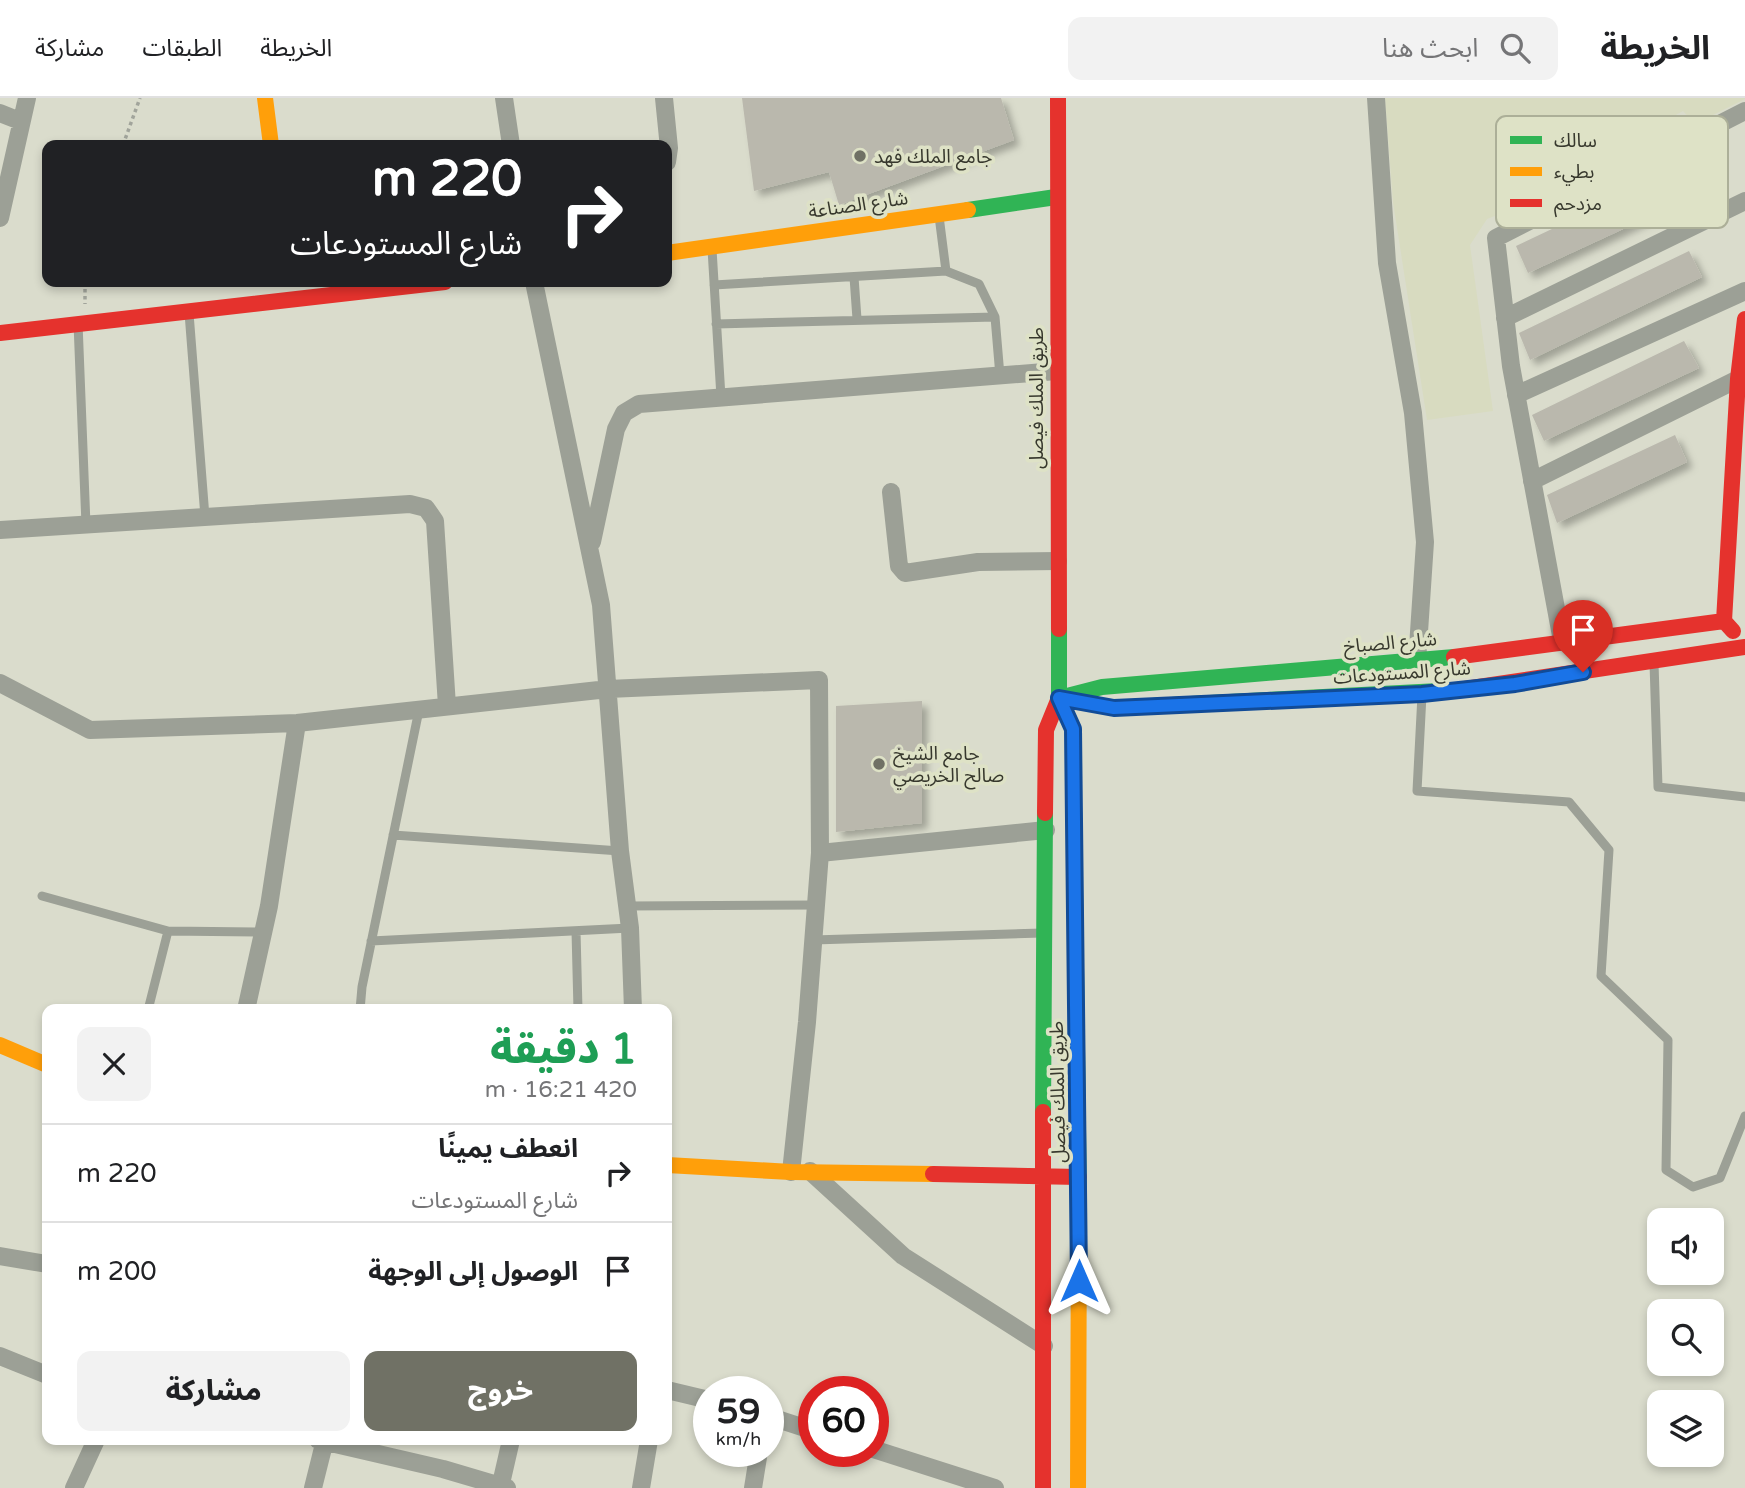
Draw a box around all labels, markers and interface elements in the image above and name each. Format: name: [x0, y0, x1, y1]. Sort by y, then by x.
search box: [1068, 17, 1558, 80]
icon: search: [1496, 29, 1534, 67]
text: الخريطة: [1600, 29, 1710, 68]
text: ابحث هنا: [1382, 33, 1478, 64]
text: مشاركة: [35, 34, 104, 63]
text: الطبقات: [142, 34, 222, 63]
text: الخريطة: [260, 34, 332, 63]
legend: [1496, 116, 1728, 228]
text: سالك: [1554, 130, 1597, 152]
place label: جامع الملك فهد: [874, 146, 993, 171]
marker: جامع الملك فهد: [852, 148, 868, 164]
text: 220 m: [372, 150, 522, 209]
text: بطيء: [1554, 161, 1594, 186]
icon: right: [546, 168, 637, 259]
street label: شارع الصناعة: [807, 187, 910, 225]
text: مزدحم: [1554, 193, 1602, 218]
text: شارع المستودعات: [290, 225, 522, 263]
street label: طريق الملك فيصل: [1026, 327, 1048, 469]
pin: [1553, 600, 1613, 672]
icon: arrive: [1564, 611, 1602, 649]
street label: شارع الصباخ: [1342, 628, 1438, 660]
street label: شارع المستودعات: [1333, 657, 1472, 691]
place label: جامع الشيخ صالح الخريصي: [893, 743, 1004, 790]
marker: جامع الشيخ صالح الخريصي: [871, 756, 887, 772]
street label: طريق الملك فيصل: [1046, 1021, 1070, 1163]
text: 1 دقيقة: [490, 1024, 637, 1075]
button: close: [77, 1027, 151, 1101]
text: 420 m · 16:21: [485, 1076, 637, 1104]
text: انعطف يمينًا: [438, 1133, 578, 1164]
icon: right: [599, 1154, 637, 1192]
text: 220 m: [77, 1158, 157, 1189]
text: شارع المستودعات: [411, 1187, 578, 1215]
map controls: [1647, 1208, 1724, 1467]
button: sound: [1647, 1208, 1724, 1285]
position arrow: [1042, 1244, 1116, 1318]
icon: arrive: [599, 1252, 637, 1290]
text: 200 m: [77, 1256, 157, 1287]
text: الوصول إلى الوجهة: [368, 1256, 578, 1287]
button: search: [1647, 1299, 1724, 1376]
button: مشاركة: [77, 1351, 350, 1431]
button: خروج: [364, 1351, 637, 1431]
speed limit sign: 60: [798, 1376, 889, 1467]
button: layers: [1647, 1390, 1724, 1467]
text: 59: [717, 1391, 760, 1433]
text: km/h: [716, 1428, 761, 1450]

